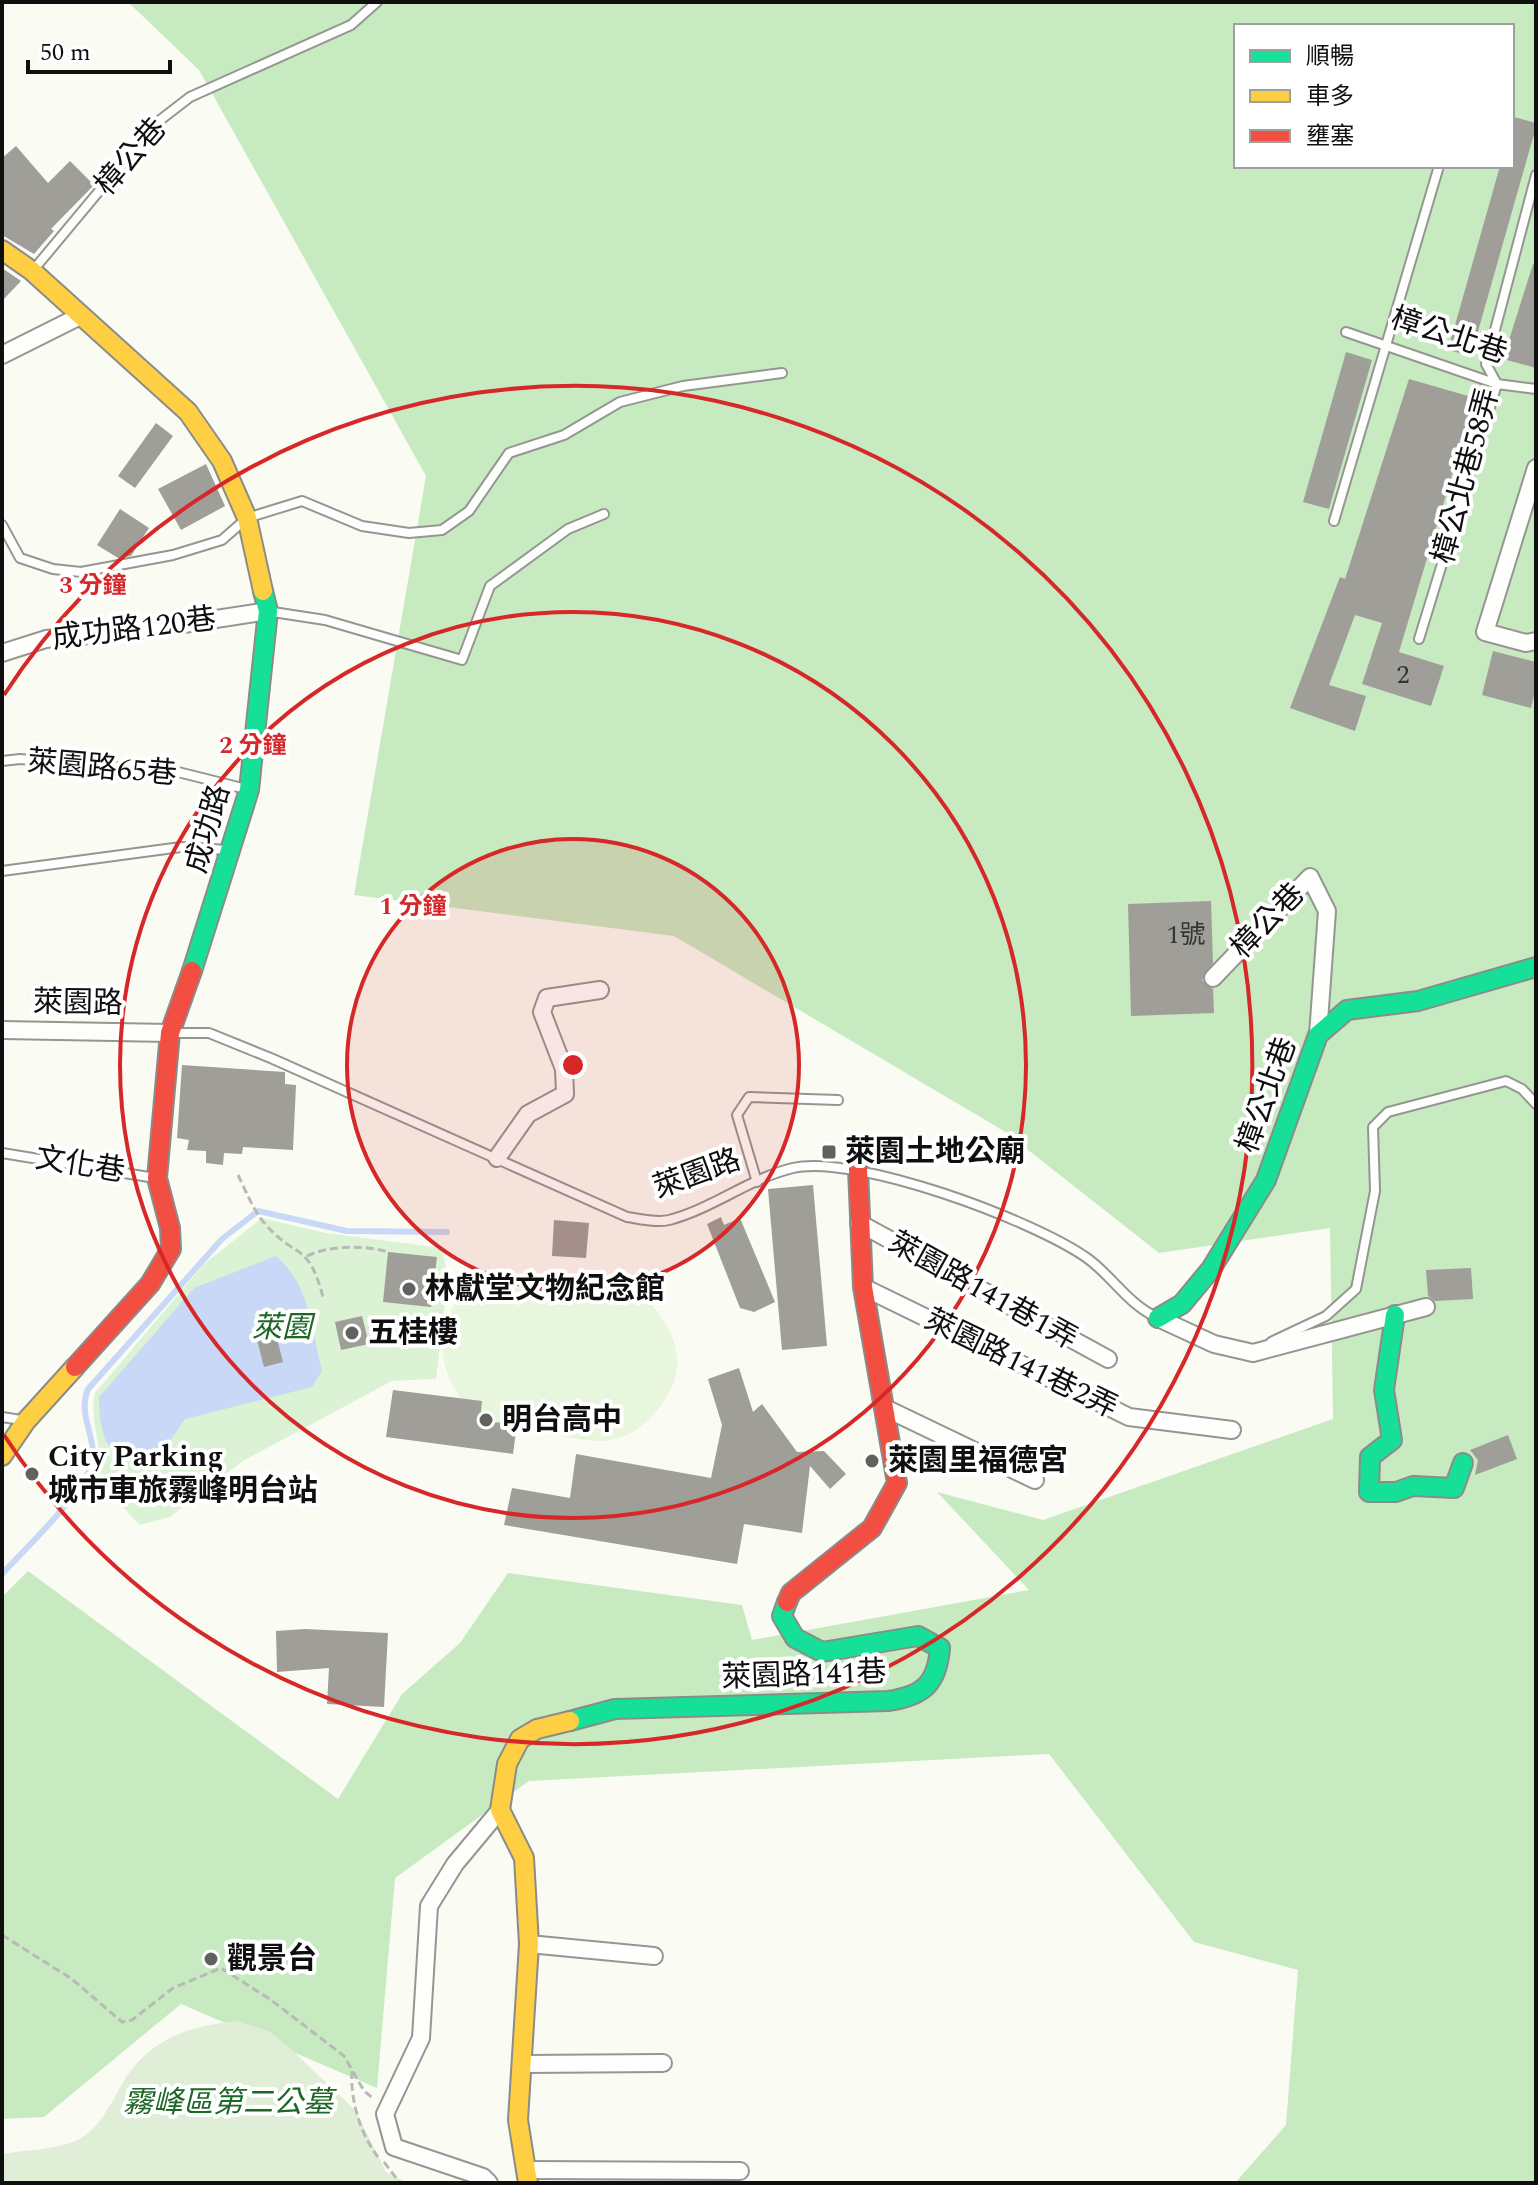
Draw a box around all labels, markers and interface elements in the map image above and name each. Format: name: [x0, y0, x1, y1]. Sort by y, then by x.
scale bar: [28, 24, 170, 74]
legend: [1234, 24, 1514, 168]
text: 50 m: [40, 35, 91, 71]
text: 順暢: [1306, 39, 1354, 75]
text: 車多: [1306, 79, 1354, 115]
street label: 樟公巷: [84, 108, 178, 206]
text: 壅塞: [1306, 119, 1354, 155]
street label: 樟公北巷: [1385, 296, 1513, 376]
street label: 樟公北巷58弄: [1420, 383, 1512, 569]
text: 3 分鐘: [59, 568, 127, 604]
street label: 成功路120巷: [49, 596, 219, 662]
house number: 2: [1396, 655, 1410, 695]
text: 2 分鐘: [219, 728, 287, 764]
street label: 萊園路65巷: [25, 739, 179, 797]
street label: 成功路: [173, 779, 243, 879]
street label: 樟公巷: [1220, 873, 1316, 969]
text: 1 分鐘: [379, 889, 447, 925]
house number: 1號: [1166, 915, 1206, 955]
street label: 萊園路: [33, 979, 123, 1027]
street label: 樟公北巷: [1225, 1031, 1309, 1159]
centre of rings: [559, 1051, 587, 1079]
place label: 萊園土地公廟: [845, 1129, 1025, 1175]
street label: 文化巷: [32, 1135, 128, 1195]
street label: 萊園路: [647, 1137, 747, 1211]
marker: 萊園土地公廟: [820, 1143, 838, 1161]
street label: 萊園路141巷1弄: [880, 1220, 1086, 1362]
place label: 林獻堂文物紀念館: [425, 1266, 665, 1312]
marker: 林獻堂文物紀念館: [400, 1280, 418, 1298]
street label: 萊園路141巷2弄: [917, 1297, 1125, 1431]
park label: 萊園: [252, 1305, 316, 1351]
place label: 五桂樓: [368, 1310, 458, 1356]
marker: 五桂樓: [343, 1324, 361, 1342]
place label: 明台高中: [502, 1397, 622, 1443]
marker: 明台高中: [477, 1411, 495, 1429]
place label: City Parking 城市車旅霧峰明台站: [48, 1434, 318, 1514]
place label: 萊園里福德宮: [888, 1438, 1068, 1484]
marker: 萊園里福德宮: [863, 1452, 881, 1470]
marker: City Parking 城市車旅霧峰明台站: [23, 1465, 41, 1483]
street label: 萊園路141巷: [721, 1649, 887, 1701]
place label: 觀景台: [227, 1936, 317, 1982]
marker: 觀景台: [202, 1950, 220, 1968]
park label: 霧峰區第二公墓: [123, 2080, 338, 2126]

